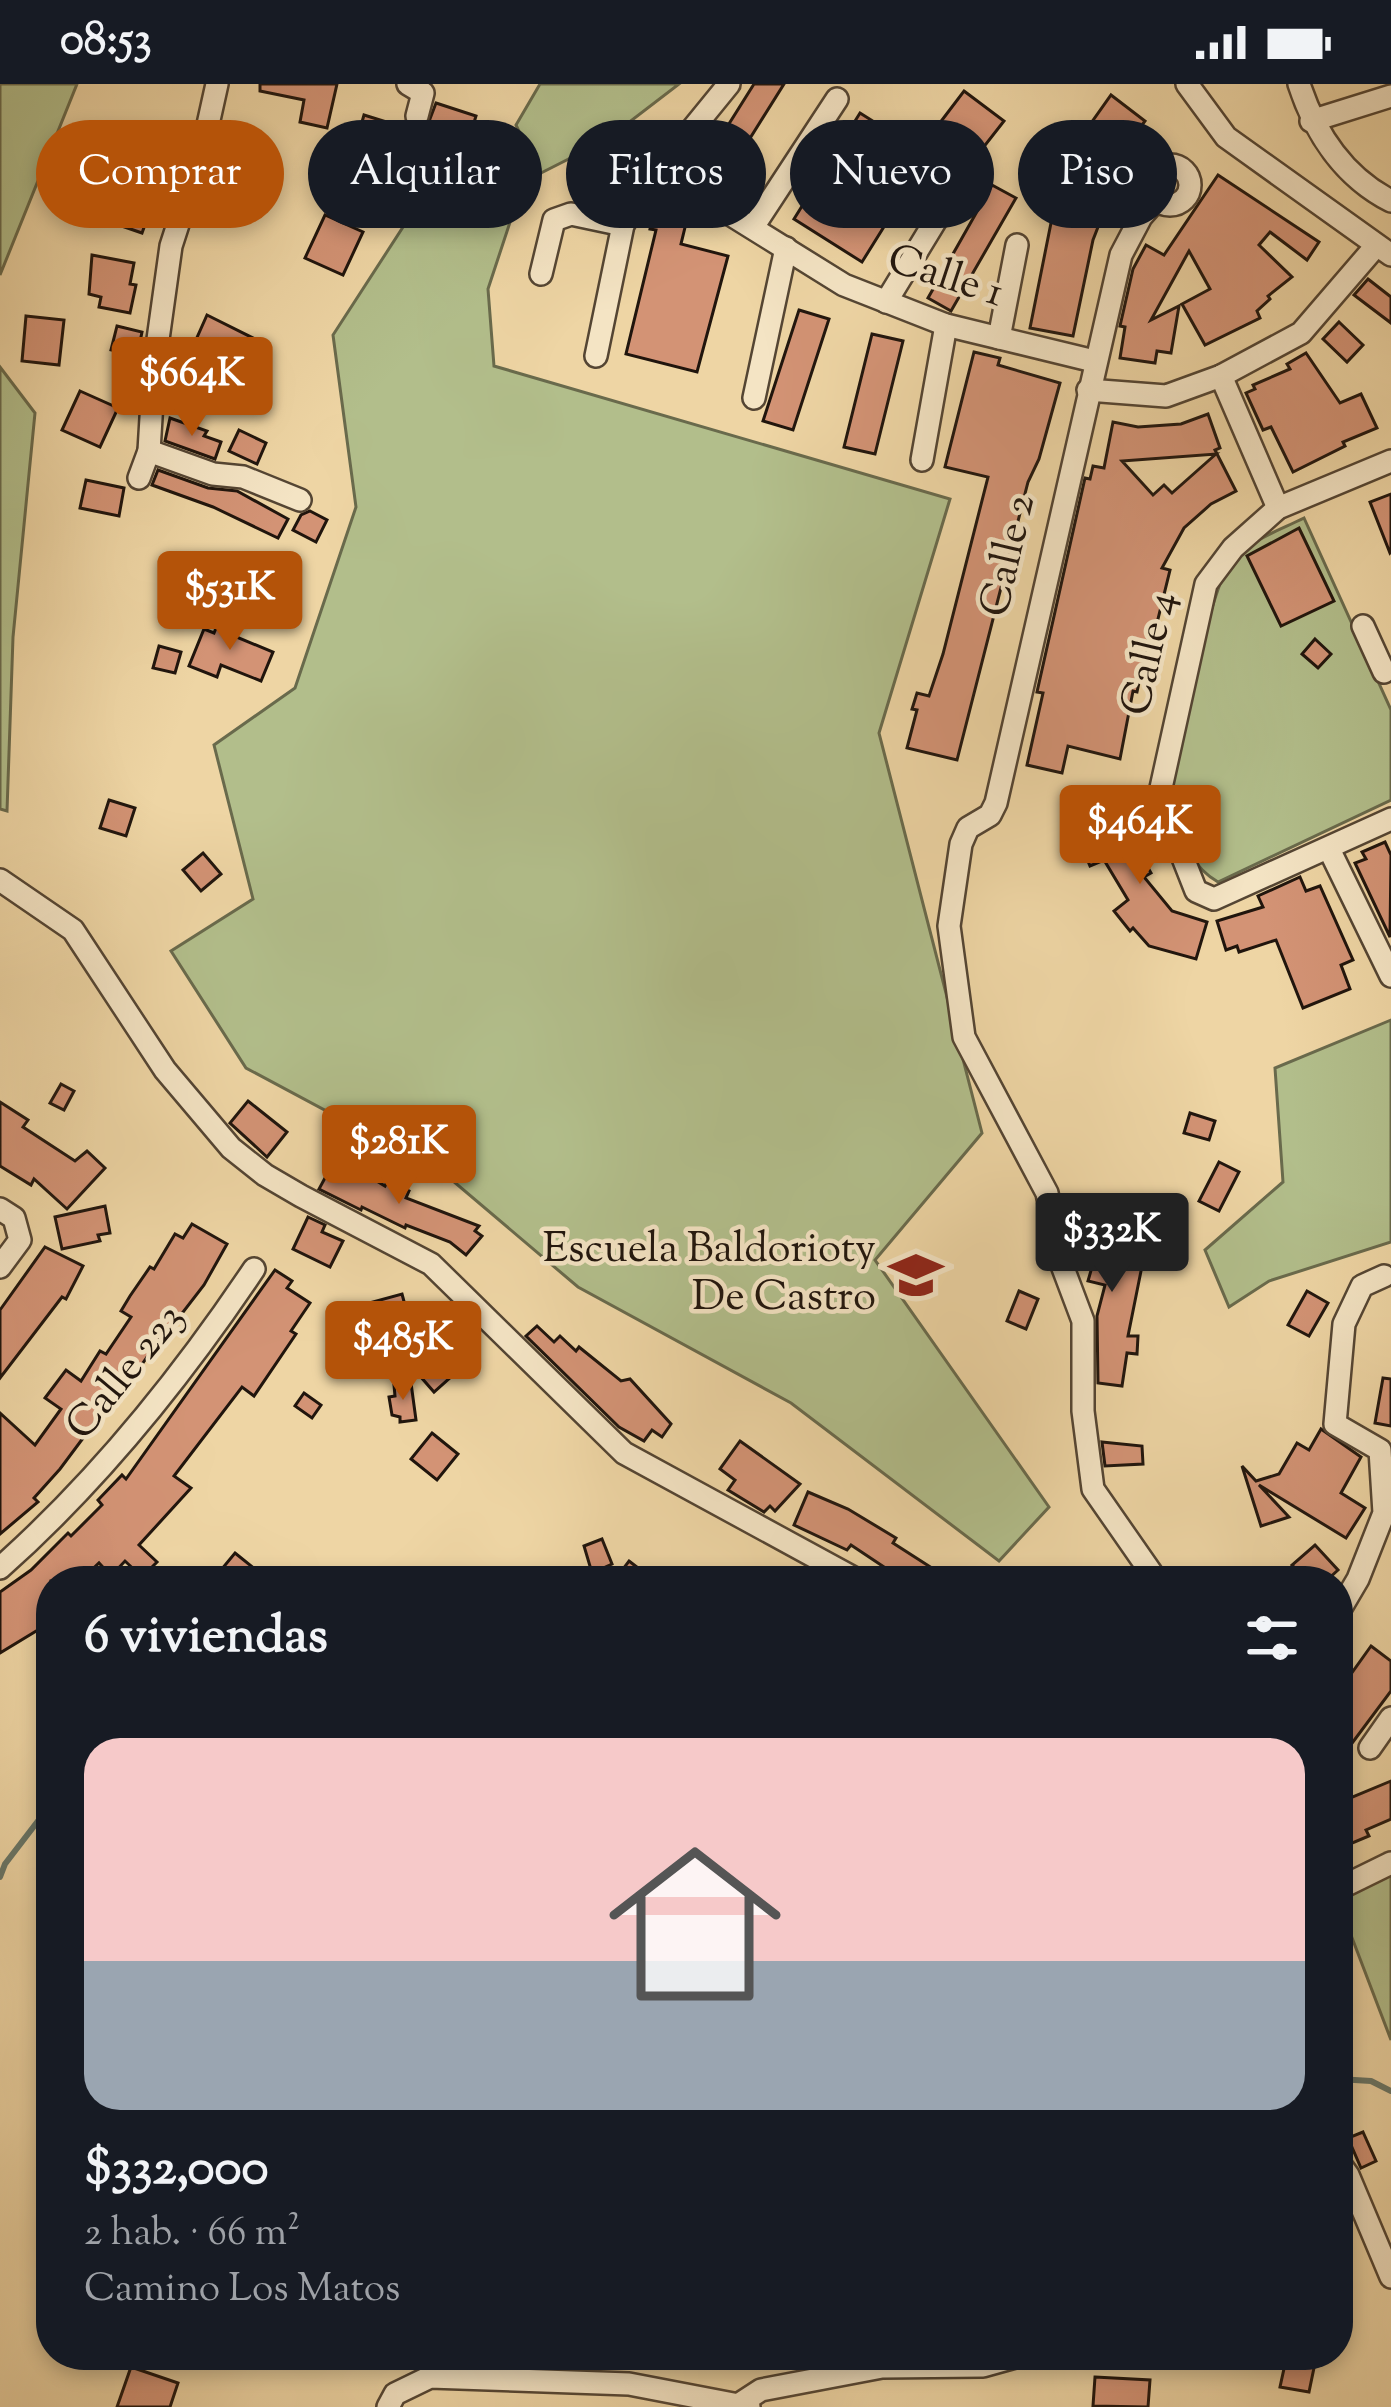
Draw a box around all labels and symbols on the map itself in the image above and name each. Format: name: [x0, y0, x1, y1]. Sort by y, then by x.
street label: Calle 1: [879, 231, 1011, 325]
pin: $664K: [108, 337, 276, 439]
street label: Calle 2: [967, 489, 1053, 623]
pin: $531K: [146, 551, 314, 653]
street label: Calle 4: [1108, 586, 1194, 722]
pin: $464K: [1056, 785, 1224, 887]
pin: $281K: [315, 1105, 483, 1207]
pin: $332K: [1028, 1193, 1196, 1295]
place label: Escuela Baldorioty De Castro: [543, 1221, 876, 1329]
school or university icon: Escuela Baldorioty De Castro: [887, 1246, 945, 1304]
street label: Calle 223: [53, 1292, 201, 1454]
pin: $485K: [319, 1301, 487, 1403]

